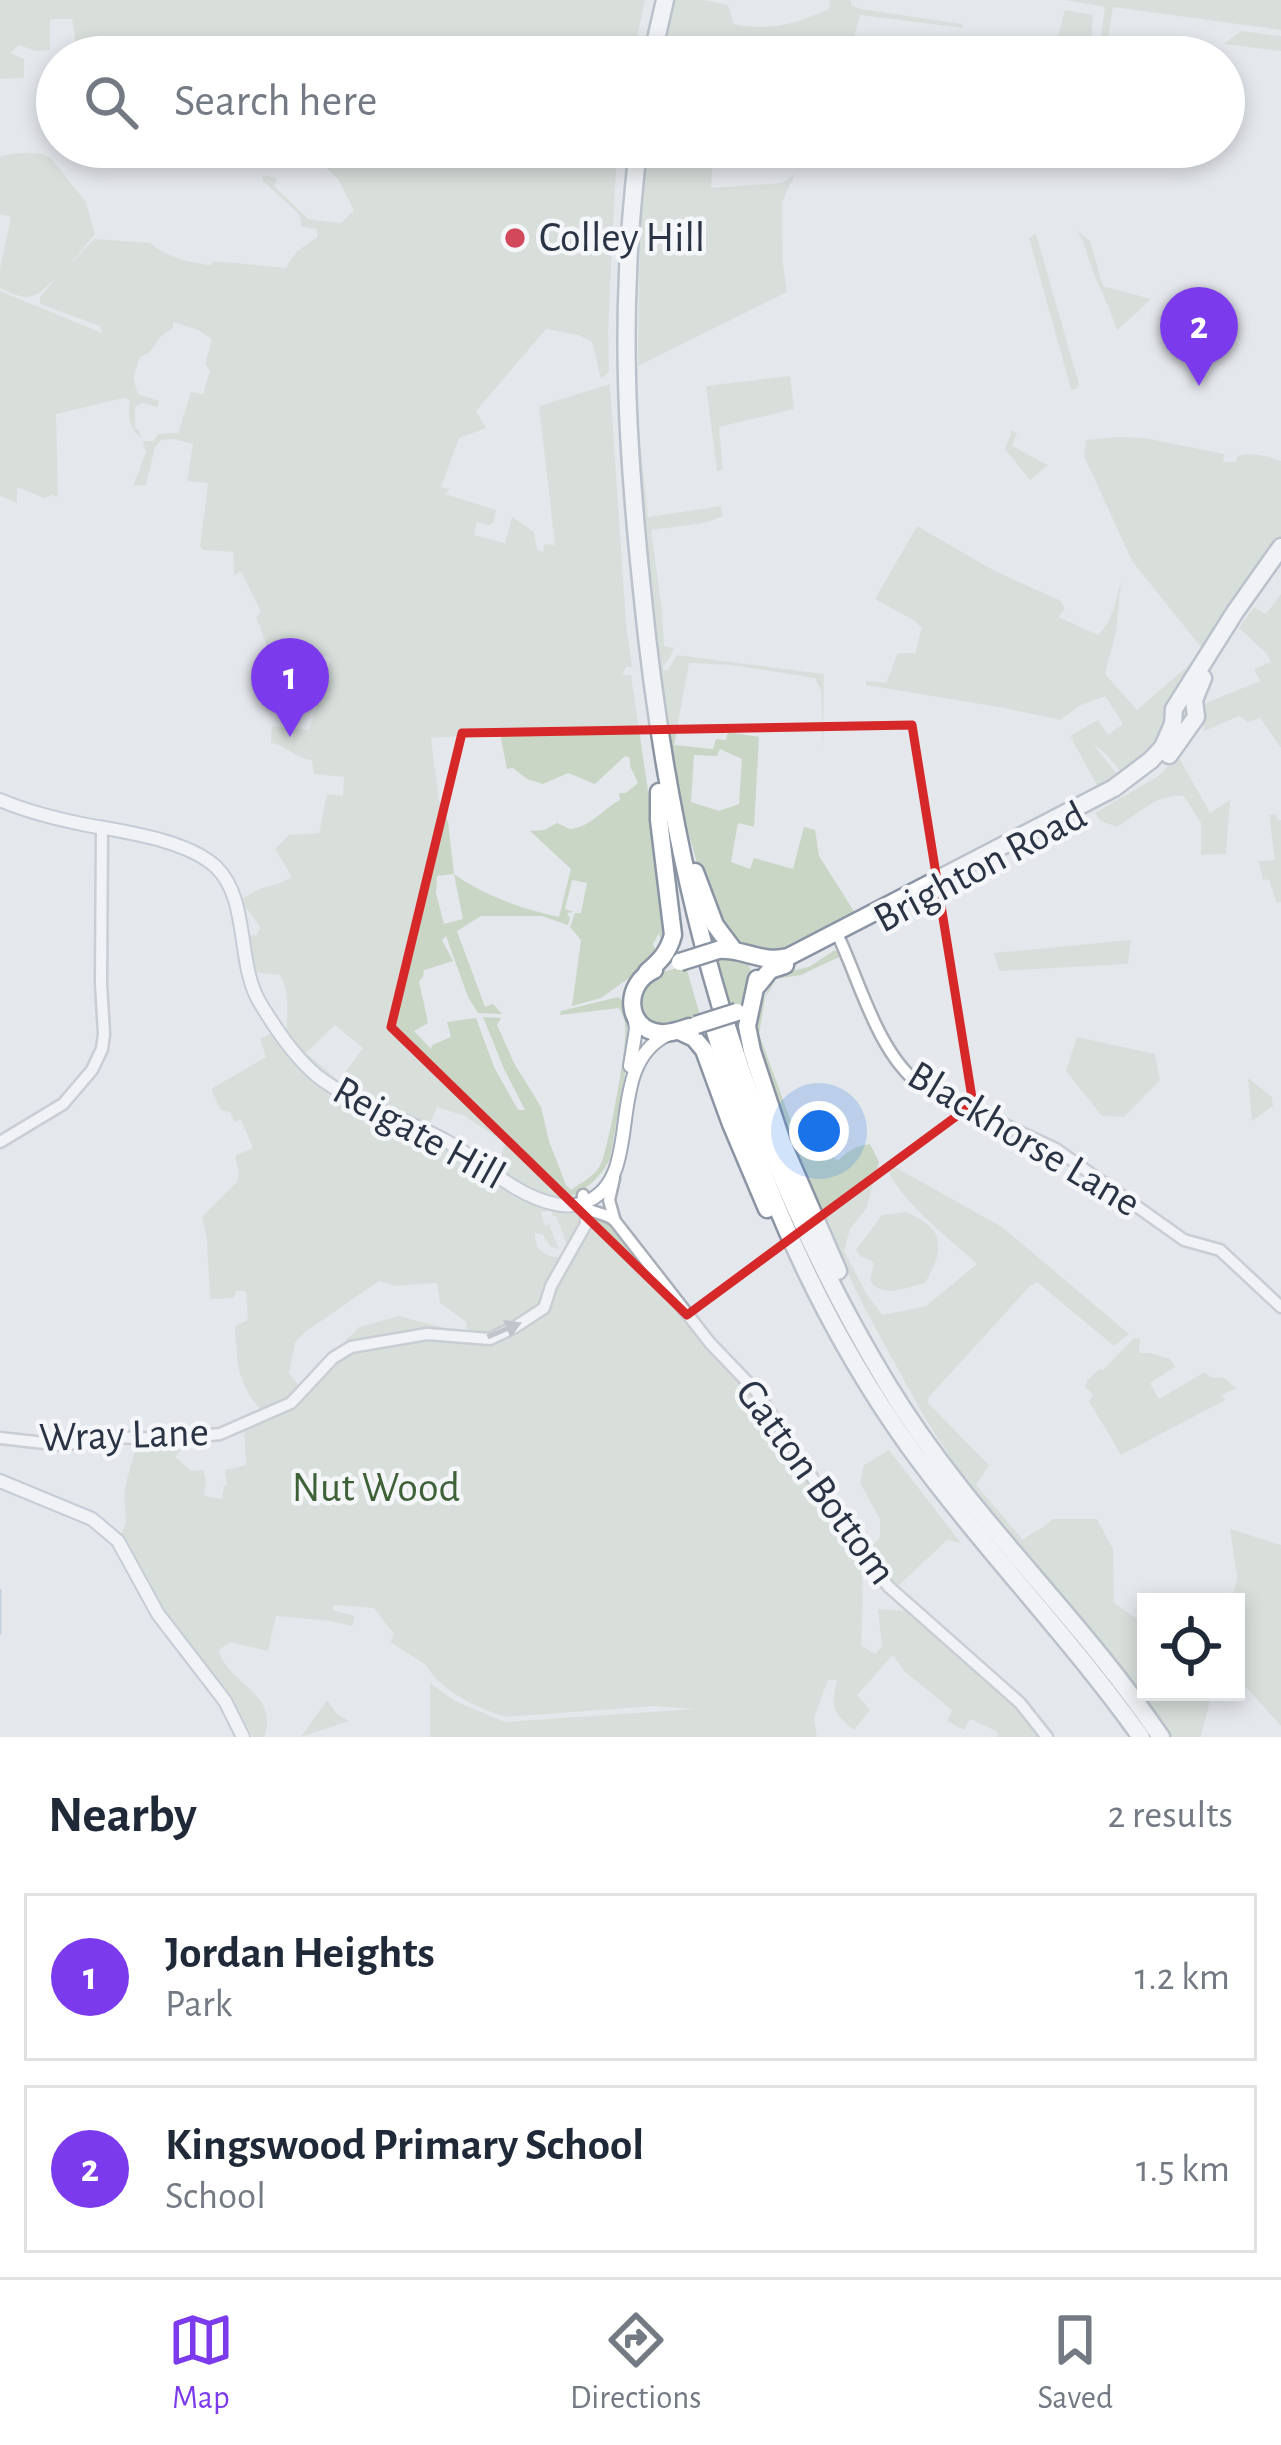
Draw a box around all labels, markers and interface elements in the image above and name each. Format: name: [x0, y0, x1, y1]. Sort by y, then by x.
search box: [36, 36, 1245, 168]
icon: search: [78, 69, 144, 135]
text: Search here: [174, 79, 377, 124]
place label: Colley Hill: [539, 217, 705, 259]
marker: Colley Hill: [502, 225, 528, 251]
pin: 2: [1160, 287, 1238, 386]
pin: 1: [251, 638, 329, 737]
street label: Brighton Road: [867, 794, 1093, 940]
street label: Blackhorse Lane: [901, 1053, 1147, 1225]
street label: Reigate Hill: [326, 1069, 512, 1197]
your location: [789, 1101, 849, 1161]
one-way arrow: [487, 1320, 522, 1340]
street label: Gatton Bottom: [728, 1372, 904, 1592]
street label: Wray Lane: [38, 1411, 210, 1459]
park label: Nut Wood: [292, 1467, 460, 1509]
map controls: [1137, 1593, 1245, 1701]
button: locate: [1137, 1593, 1245, 1701]
text: Nearby: [48, 1790, 197, 1841]
text: 2 results: [1107, 1796, 1233, 1835]
text: Jordan Heights: [165, 1931, 435, 1976]
text: 1: [83, 1958, 97, 1997]
text: 1.2 km: [1134, 1958, 1230, 1997]
text: Park: [165, 1985, 232, 2024]
text: Kingswood Primary School: [165, 2123, 644, 2168]
text: 2: [81, 2150, 99, 2189]
text: 1.5 km: [1136, 2150, 1230, 2189]
text: School: [165, 2177, 266, 2216]
tab: Map: [168, 2307, 234, 2419]
tab: Directions: [570, 2307, 701, 2419]
tab: Saved: [1037, 2307, 1113, 2419]

